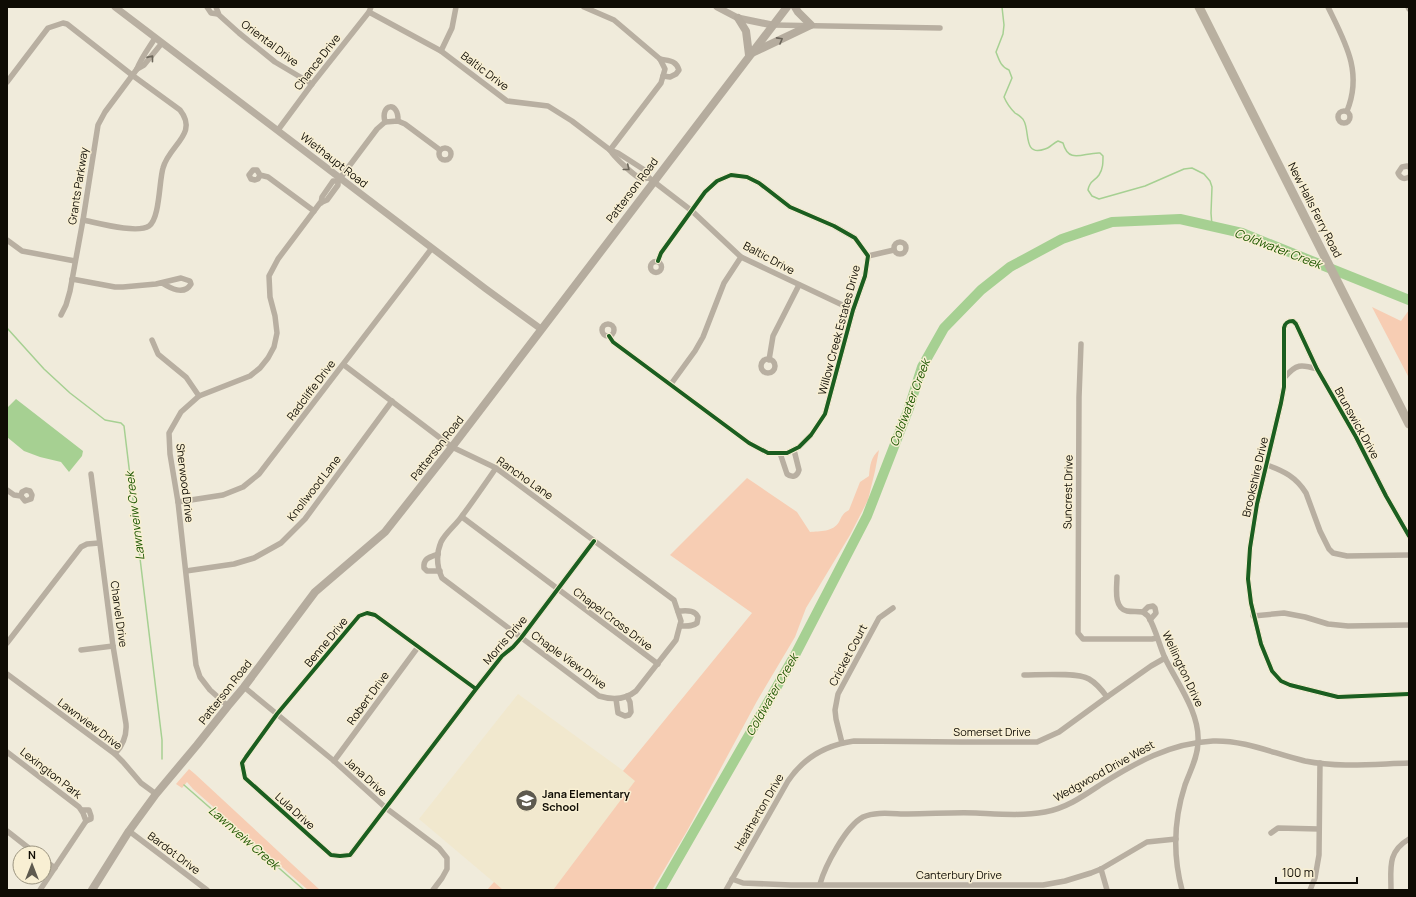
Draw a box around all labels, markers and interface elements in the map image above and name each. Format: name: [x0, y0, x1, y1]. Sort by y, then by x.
street label: Oriental Drive: [239, 16, 303, 69]
street label: Chance Drive: [290, 30, 344, 93]
one-way arrow: [776, 37, 783, 45]
street label: Baltic Drive: [458, 48, 513, 94]
one-way arrow: [146, 55, 153, 62]
street label: Wiethaupt Road: [297, 129, 371, 191]
street label: Grants Parkway: [64, 146, 91, 226]
street label: Patterson Road: [602, 154, 661, 225]
street label: New Halls Ferry Road: [1285, 160, 1346, 260]
one-way arrow: [623, 163, 630, 170]
water label: Coldwater Creek: [1232, 224, 1326, 274]
street label: Baltic Drive: [741, 238, 798, 278]
street label: Willow Creek Estates Drive: [814, 263, 863, 396]
water label: Coldwater Creek: [885, 355, 935, 449]
street label: Radcliffe Drive: [283, 356, 339, 423]
street label: Brunswick Drive: [1332, 384, 1384, 462]
street label: Patterson Road: [407, 412, 467, 483]
street label: Brookshire Drive: [1238, 435, 1271, 519]
street label: Sherwood Drive: [173, 443, 198, 524]
street label: Knollwood Lane: [283, 451, 344, 524]
street label: Rancho Lane: [494, 453, 557, 503]
street label: Suncrest Drive: [1059, 454, 1076, 529]
water label: Lawnveiw Creek: [120, 469, 148, 561]
street label: Charvel Drive: [107, 580, 132, 649]
street label: Chapel Cross Drive: [571, 584, 657, 654]
street label: Morris Drive: [479, 612, 530, 667]
street label: Benne Drive: [300, 613, 351, 670]
street label: Cricket Court: [825, 621, 870, 688]
street label: Chaple View Drive: [529, 627, 610, 692]
street label: Wellington Drive: [1159, 628, 1208, 710]
water label: Coldwater Creek: [741, 649, 803, 739]
street label: Patterson Road: [195, 656, 255, 727]
street label: Robert Drive: [343, 667, 392, 727]
street label: Lawnview Drive: [55, 694, 126, 753]
street label: Somerset Drive: [953, 724, 1031, 739]
street label: Wedgwood Drive West: [1051, 737, 1157, 805]
street label: Lexington Park: [17, 744, 86, 802]
street label: Jana Drive: [342, 754, 391, 800]
street label: Heatherton Drive: [730, 770, 787, 853]
place label: Jana Elementary School: [542, 786, 631, 814]
school or university icon: Jana Elementary School: [514, 787, 540, 813]
street label: Lula Drive: [272, 789, 319, 833]
water label: Lawnveiw Creek: [205, 802, 285, 875]
street label: Bardot Drive: [145, 828, 204, 878]
north arrow: [12, 845, 52, 885]
text: N: [28, 847, 36, 862]
scale bar: [1276, 859, 1357, 885]
text: 100 m: [1282, 864, 1314, 881]
street label: Canterbury Drive: [916, 867, 1002, 882]

